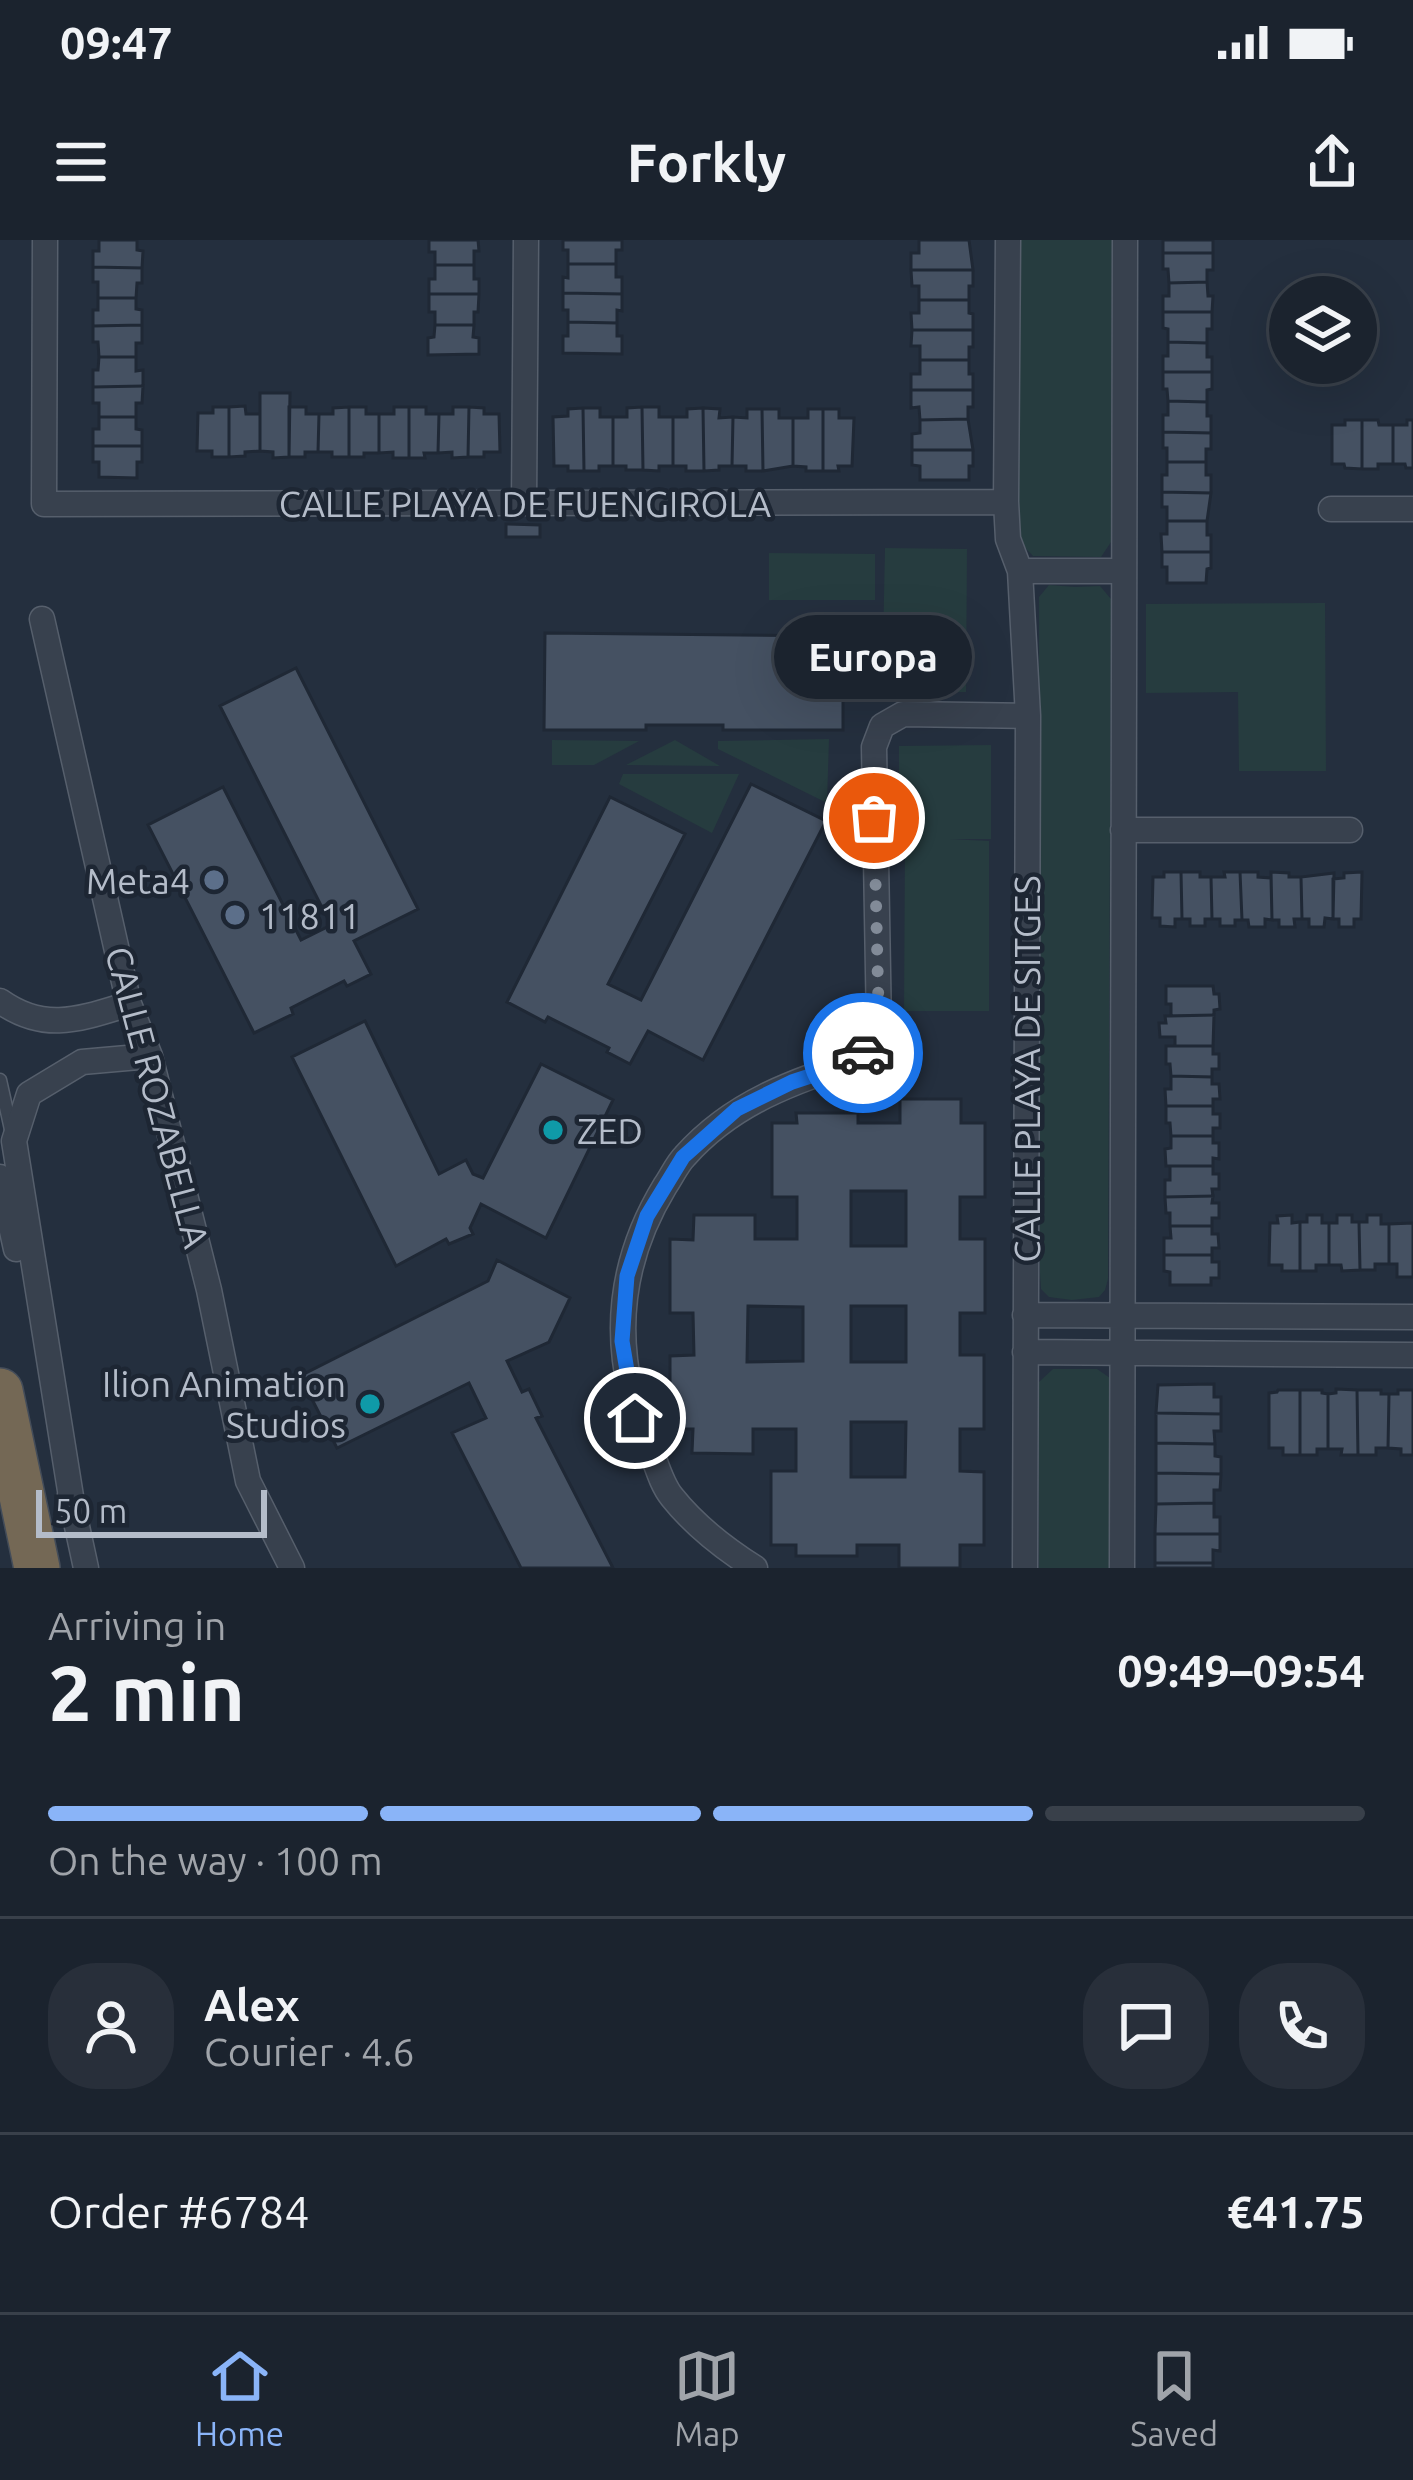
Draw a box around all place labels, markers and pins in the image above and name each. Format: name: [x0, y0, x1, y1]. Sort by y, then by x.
callout: Europa: [775, 614, 973, 698]
pin: [823, 767, 925, 869]
place label: Meta4: [86, 860, 190, 901]
marker: Meta4: [201, 867, 227, 893]
place label: 11811: [259, 895, 361, 936]
marker: 11811: [222, 902, 248, 928]
place label: ZED: [577, 1110, 643, 1151]
marker: ZED: [540, 1117, 566, 1143]
place label: Ilion Animation Studios: [102, 1363, 346, 1445]
pin: [584, 1367, 686, 1469]
marker: Ilion Animation Studios: [357, 1391, 383, 1417]

